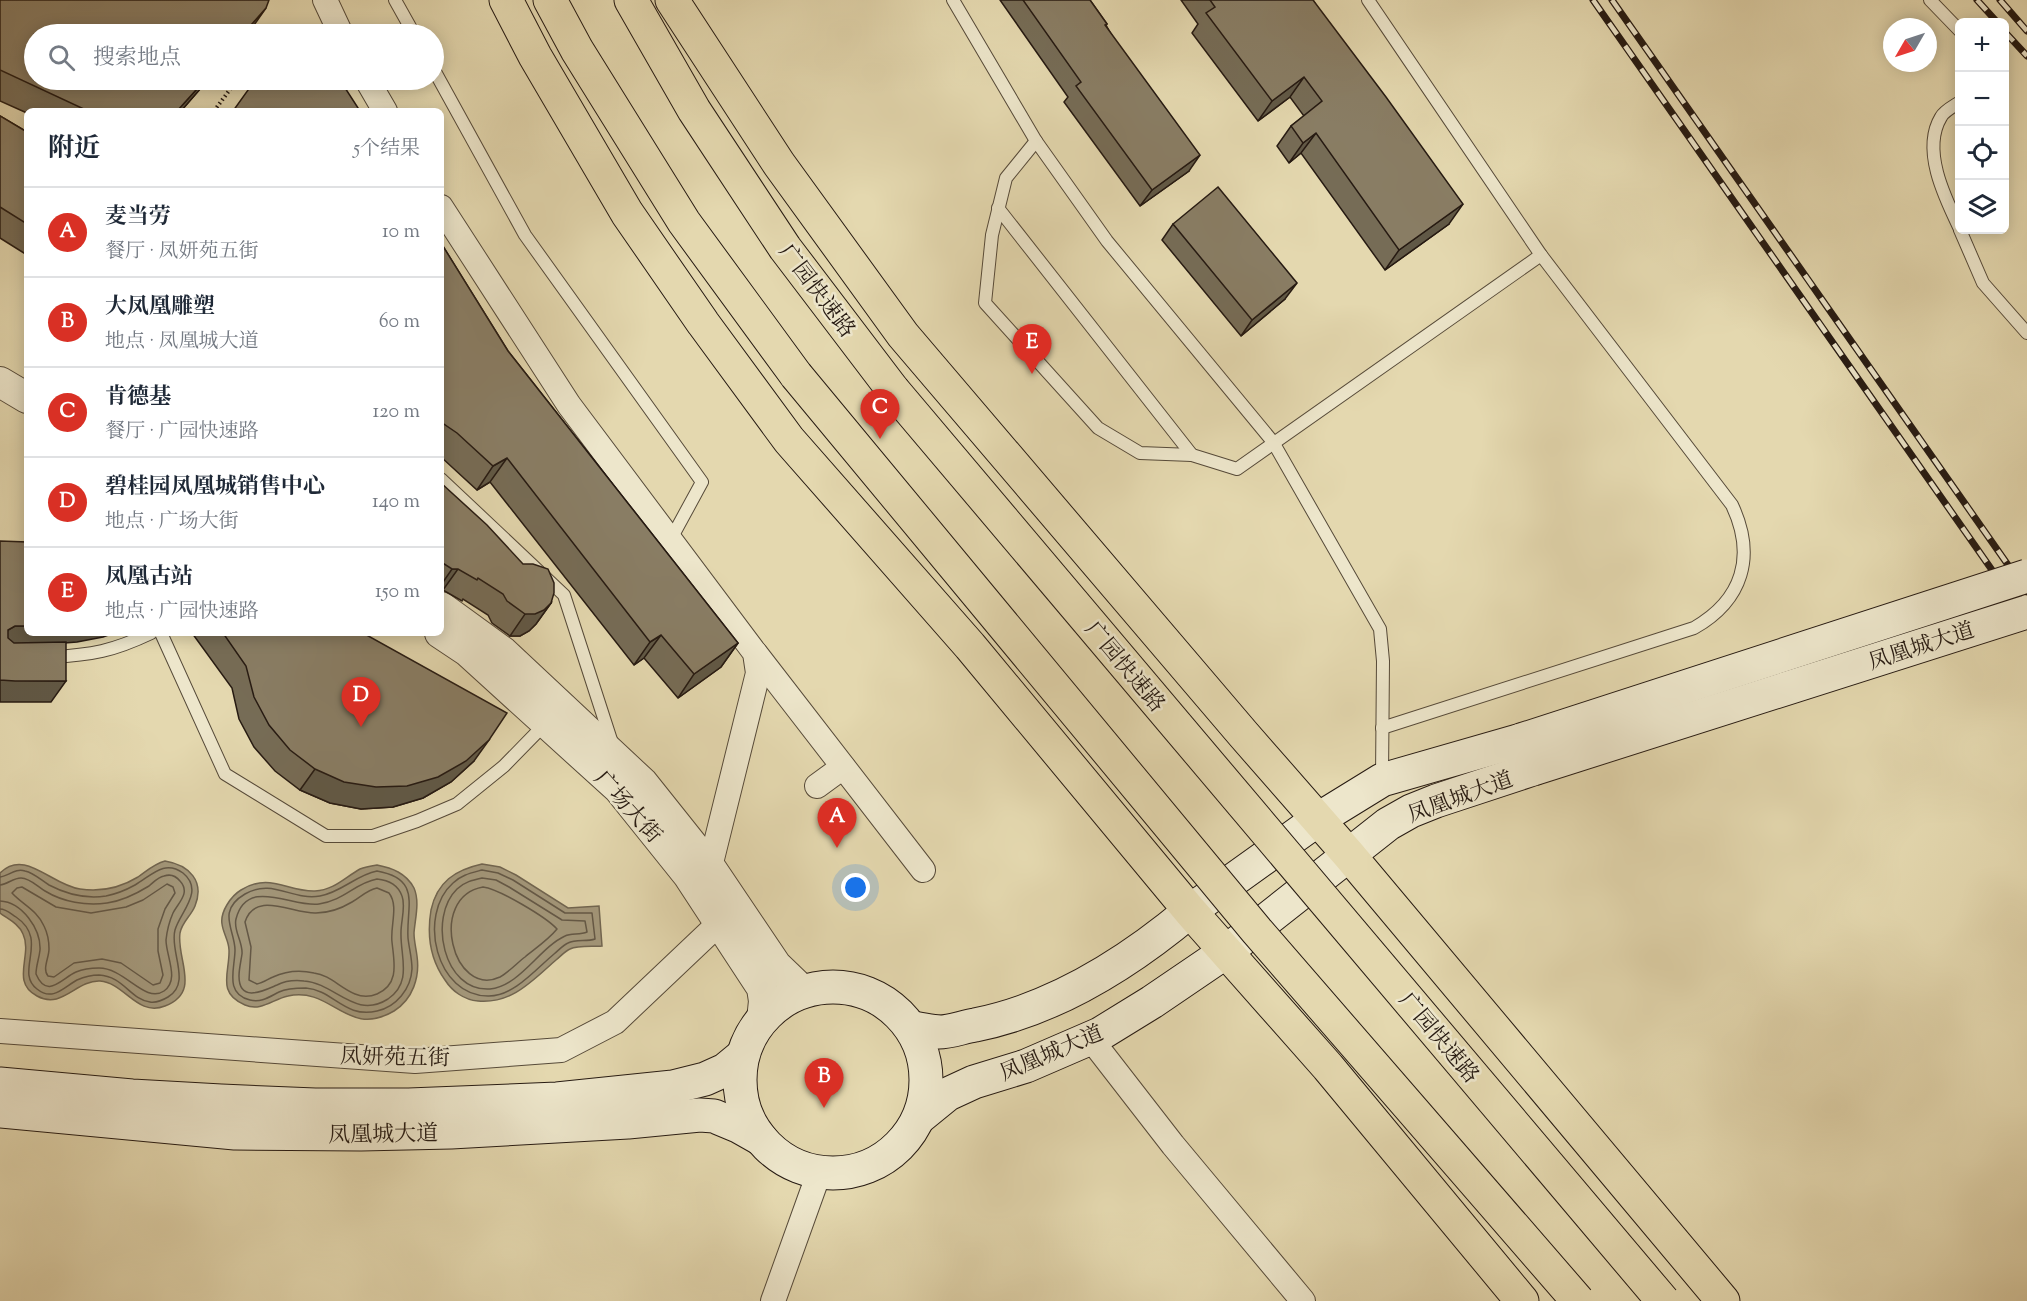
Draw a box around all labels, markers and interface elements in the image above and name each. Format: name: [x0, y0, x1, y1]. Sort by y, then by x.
north arrow: [1883, 18, 1937, 72]
map controls: [1955, 18, 2009, 234]
button: +: [1955, 18, 2009, 72]
search box: [24, 24, 444, 90]
icon: search: [45, 41, 78, 74]
text: 搜索地点: [93, 43, 181, 75]
button: −: [1955, 72, 2009, 126]
button: locate: [1955, 126, 2009, 180]
text: 附近: [48, 131, 100, 168]
text: 5个结果: [353, 135, 420, 164]
button: layers: [1955, 180, 2009, 234]
text: 麦当劳: [105, 202, 171, 234]
text: A: [59, 218, 76, 247]
text: 10 m: [382, 218, 420, 247]
text: 餐厅 · 凤妍苑五街: [105, 238, 259, 267]
street label: 广园快速路: [770, 238, 861, 345]
text: 大凤凰雕塑: [105, 292, 215, 324]
text: B: [61, 308, 74, 337]
text: 60 m: [379, 308, 420, 337]
pin: E: [1012, 324, 1052, 374]
text: 地点 · 凤凰城大道: [105, 328, 259, 357]
text: 肯德基: [105, 382, 171, 414]
pin: C: [860, 390, 900, 439]
text: C: [59, 398, 76, 427]
text: 120 m: [372, 398, 420, 427]
text: 餐厅 · 广园快速路: [105, 418, 259, 447]
text: 碧桂园凤凰城销售中心: [105, 472, 325, 504]
text: D: [60, 488, 75, 517]
text: 140 m: [372, 488, 420, 517]
text: 地点 · 广场大街: [105, 508, 239, 537]
text: 凤凰古站: [105, 562, 193, 594]
text: E: [61, 578, 74, 607]
text: 150 m: [375, 578, 420, 607]
text: 地点 · 广园快速路: [105, 598, 259, 627]
street label: 广园快速路: [1076, 616, 1171, 720]
street label: 凤凰城大道: [1865, 616, 1979, 680]
pin: D: [342, 678, 380, 727]
street label: 广场大街: [585, 765, 668, 851]
street label: 凤凰城大道: [1404, 765, 1518, 833]
pin: A: [818, 798, 856, 848]
your location: [841, 873, 870, 902]
street label: 广园快速路: [1390, 987, 1485, 1091]
street label: 凤凰城大道: [995, 1019, 1109, 1091]
street label: 凤妍苑五街: [340, 1042, 450, 1076]
pin: B: [804, 1058, 844, 1108]
street label: 凤凰城大道: [328, 1119, 438, 1153]

